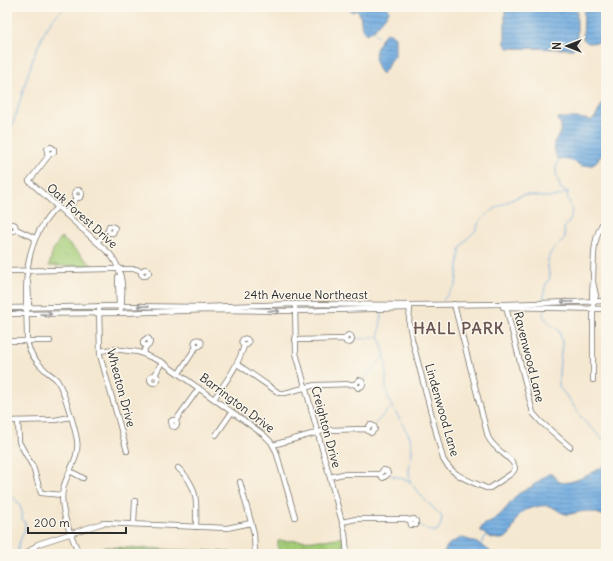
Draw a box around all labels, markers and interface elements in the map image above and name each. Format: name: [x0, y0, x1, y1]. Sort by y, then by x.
north arrow: [547, 26, 587, 66]
text: N: [550, 42, 564, 50]
street label: Oak Forest Drive: [44, 180, 121, 251]
street label: 24th Avenue Northeast: [244, 287, 368, 302]
one-way arrow: [561, 298, 574, 306]
one-way arrow: [137, 302, 150, 310]
one-way arrow: [267, 307, 280, 314]
one-way arrow: [39, 310, 52, 318]
street label: Ravenwood Lane: [511, 310, 548, 404]
district label: HALL PARK: [413, 318, 505, 338]
street label: Wheaton Drive: [104, 347, 139, 429]
street label: Lindenwood Lane: [422, 362, 463, 458]
street label: Barrington Drive: [197, 370, 278, 436]
street label: Creighton Drive: [308, 384, 345, 469]
scale bar: [28, 509, 126, 535]
text: 200 m: [34, 515, 70, 530]

